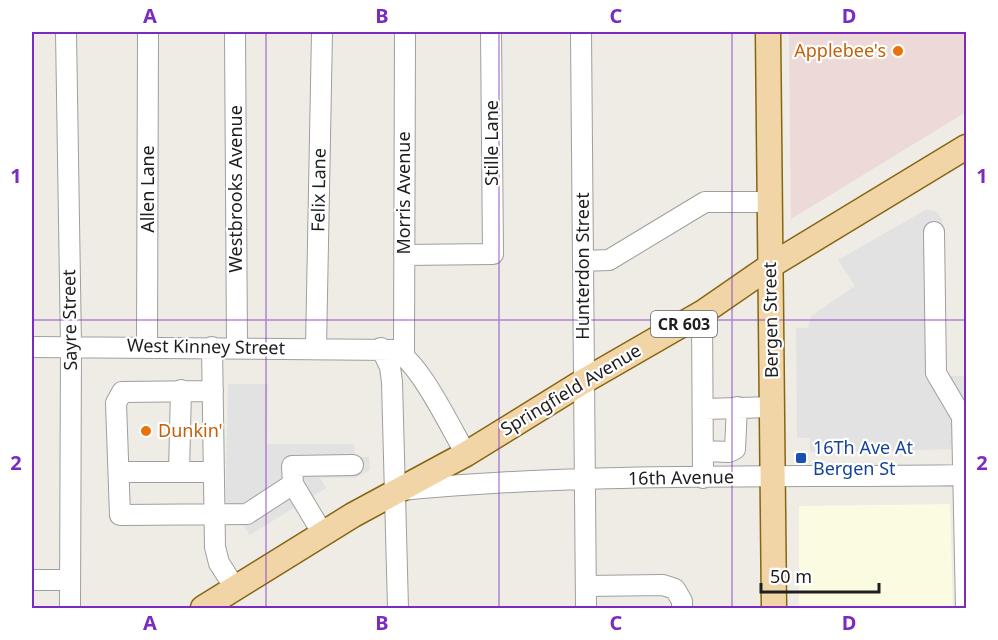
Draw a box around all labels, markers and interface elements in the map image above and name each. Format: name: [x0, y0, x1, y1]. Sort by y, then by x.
text: A: [143, 2, 157, 29]
text: B: [375, 2, 389, 29]
text: C: [610, 2, 623, 29]
text: D: [842, 2, 856, 29]
place label: Applebee's: [794, 38, 886, 62]
marker: Applebee's: [891, 44, 905, 58]
street label: Stille Lane: [479, 100, 503, 186]
street label: Westbrooks Avenue: [223, 105, 247, 273]
street label: Morris Avenue: [391, 131, 415, 255]
street label: Allen Lane: [135, 145, 159, 233]
street label: Felix Lane: [305, 148, 331, 232]
text: 1: [10, 162, 22, 189]
text: 1: [976, 162, 988, 189]
street label: Hunterdon Street: [570, 192, 594, 340]
street label: Bergen Street: [757, 261, 783, 378]
street label: Sayre Street: [56, 269, 82, 371]
road number: CR 603: [651, 311, 717, 337]
street label: West Kinney Street: [127, 333, 286, 359]
street label: Springfield Avenue: [496, 338, 645, 441]
place label: Dunkin': [158, 418, 223, 442]
marker: Dunkin': [139, 424, 153, 438]
place label: 16Th Ave At Bergen St: [813, 435, 913, 480]
text: 2: [10, 449, 22, 476]
text: 2: [976, 449, 988, 476]
marker: 16Th Ave At Bergen St: [794, 451, 808, 465]
street label: 16th Avenue: [628, 464, 734, 490]
scale bar: [761, 556, 880, 594]
text: 50 m: [770, 564, 812, 588]
text: A: [143, 609, 157, 636]
text: B: [375, 609, 389, 636]
text: C: [610, 609, 623, 636]
text: D: [842, 609, 856, 636]

